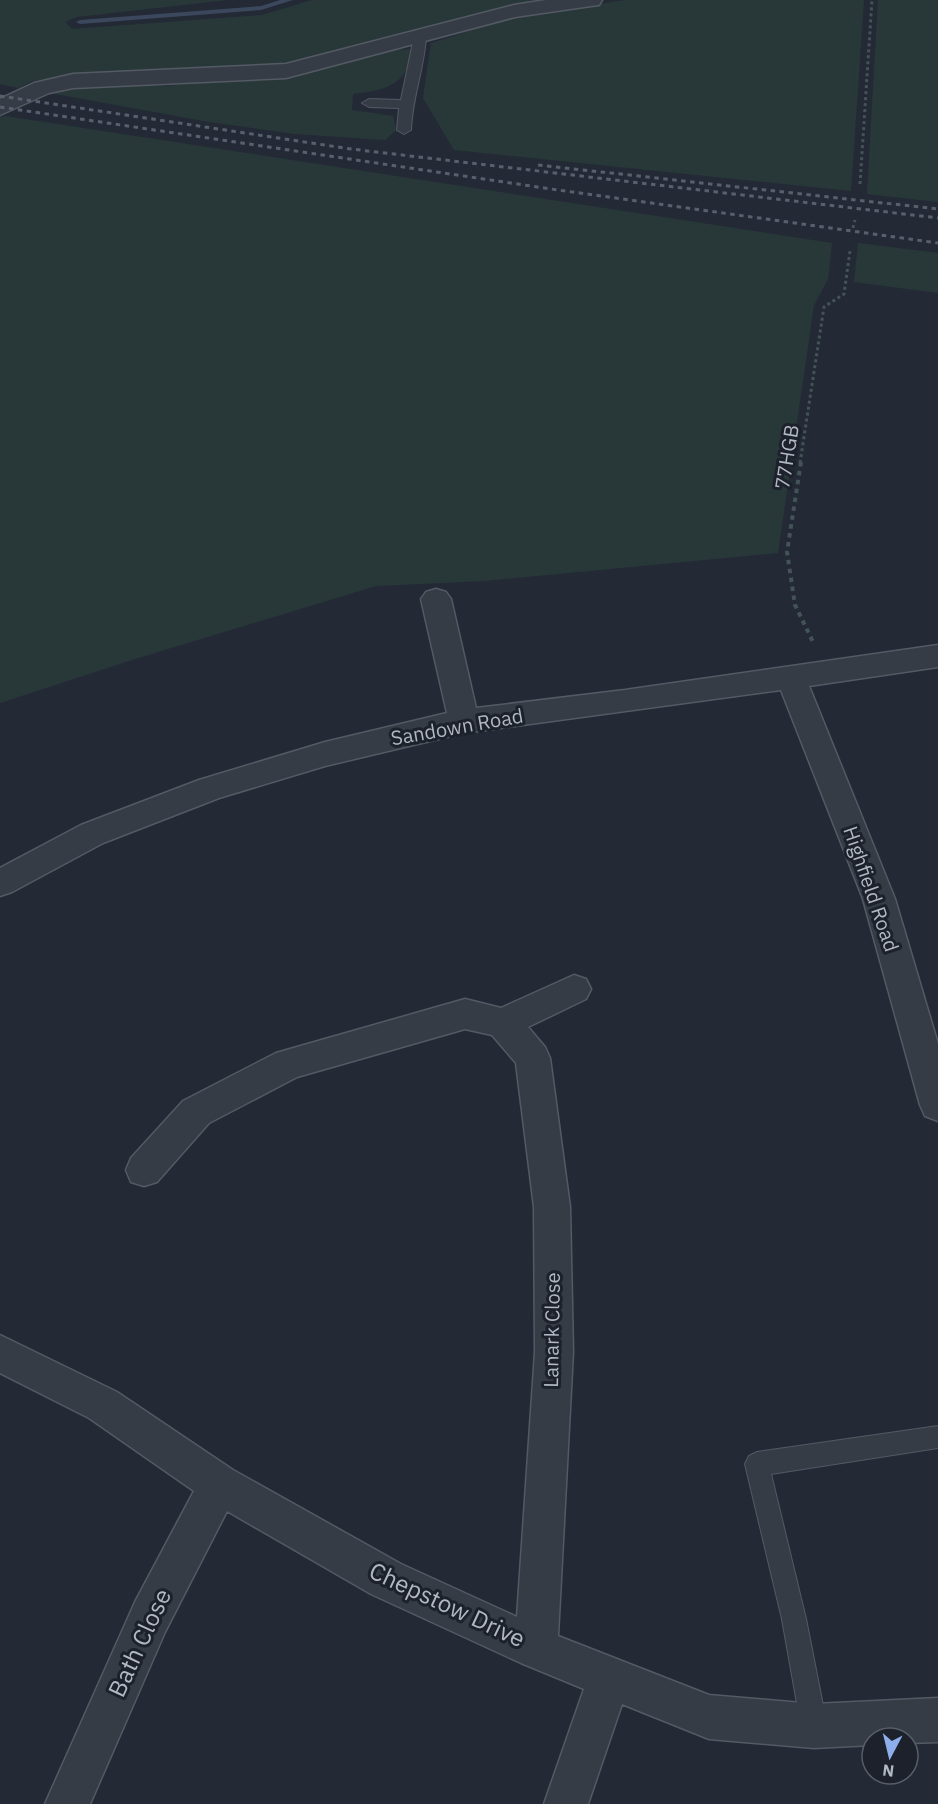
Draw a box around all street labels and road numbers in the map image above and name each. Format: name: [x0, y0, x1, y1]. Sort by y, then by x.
street label: 77HGB: [768, 423, 805, 491]
street label: Sandown Road: [389, 702, 525, 751]
street label: Highfield Road: [837, 822, 906, 955]
street label: Lanark Close: [537, 1272, 566, 1388]
street label: Chepstow Drive: [364, 1554, 531, 1654]
street label: Bath Close: [100, 1583, 178, 1702]

